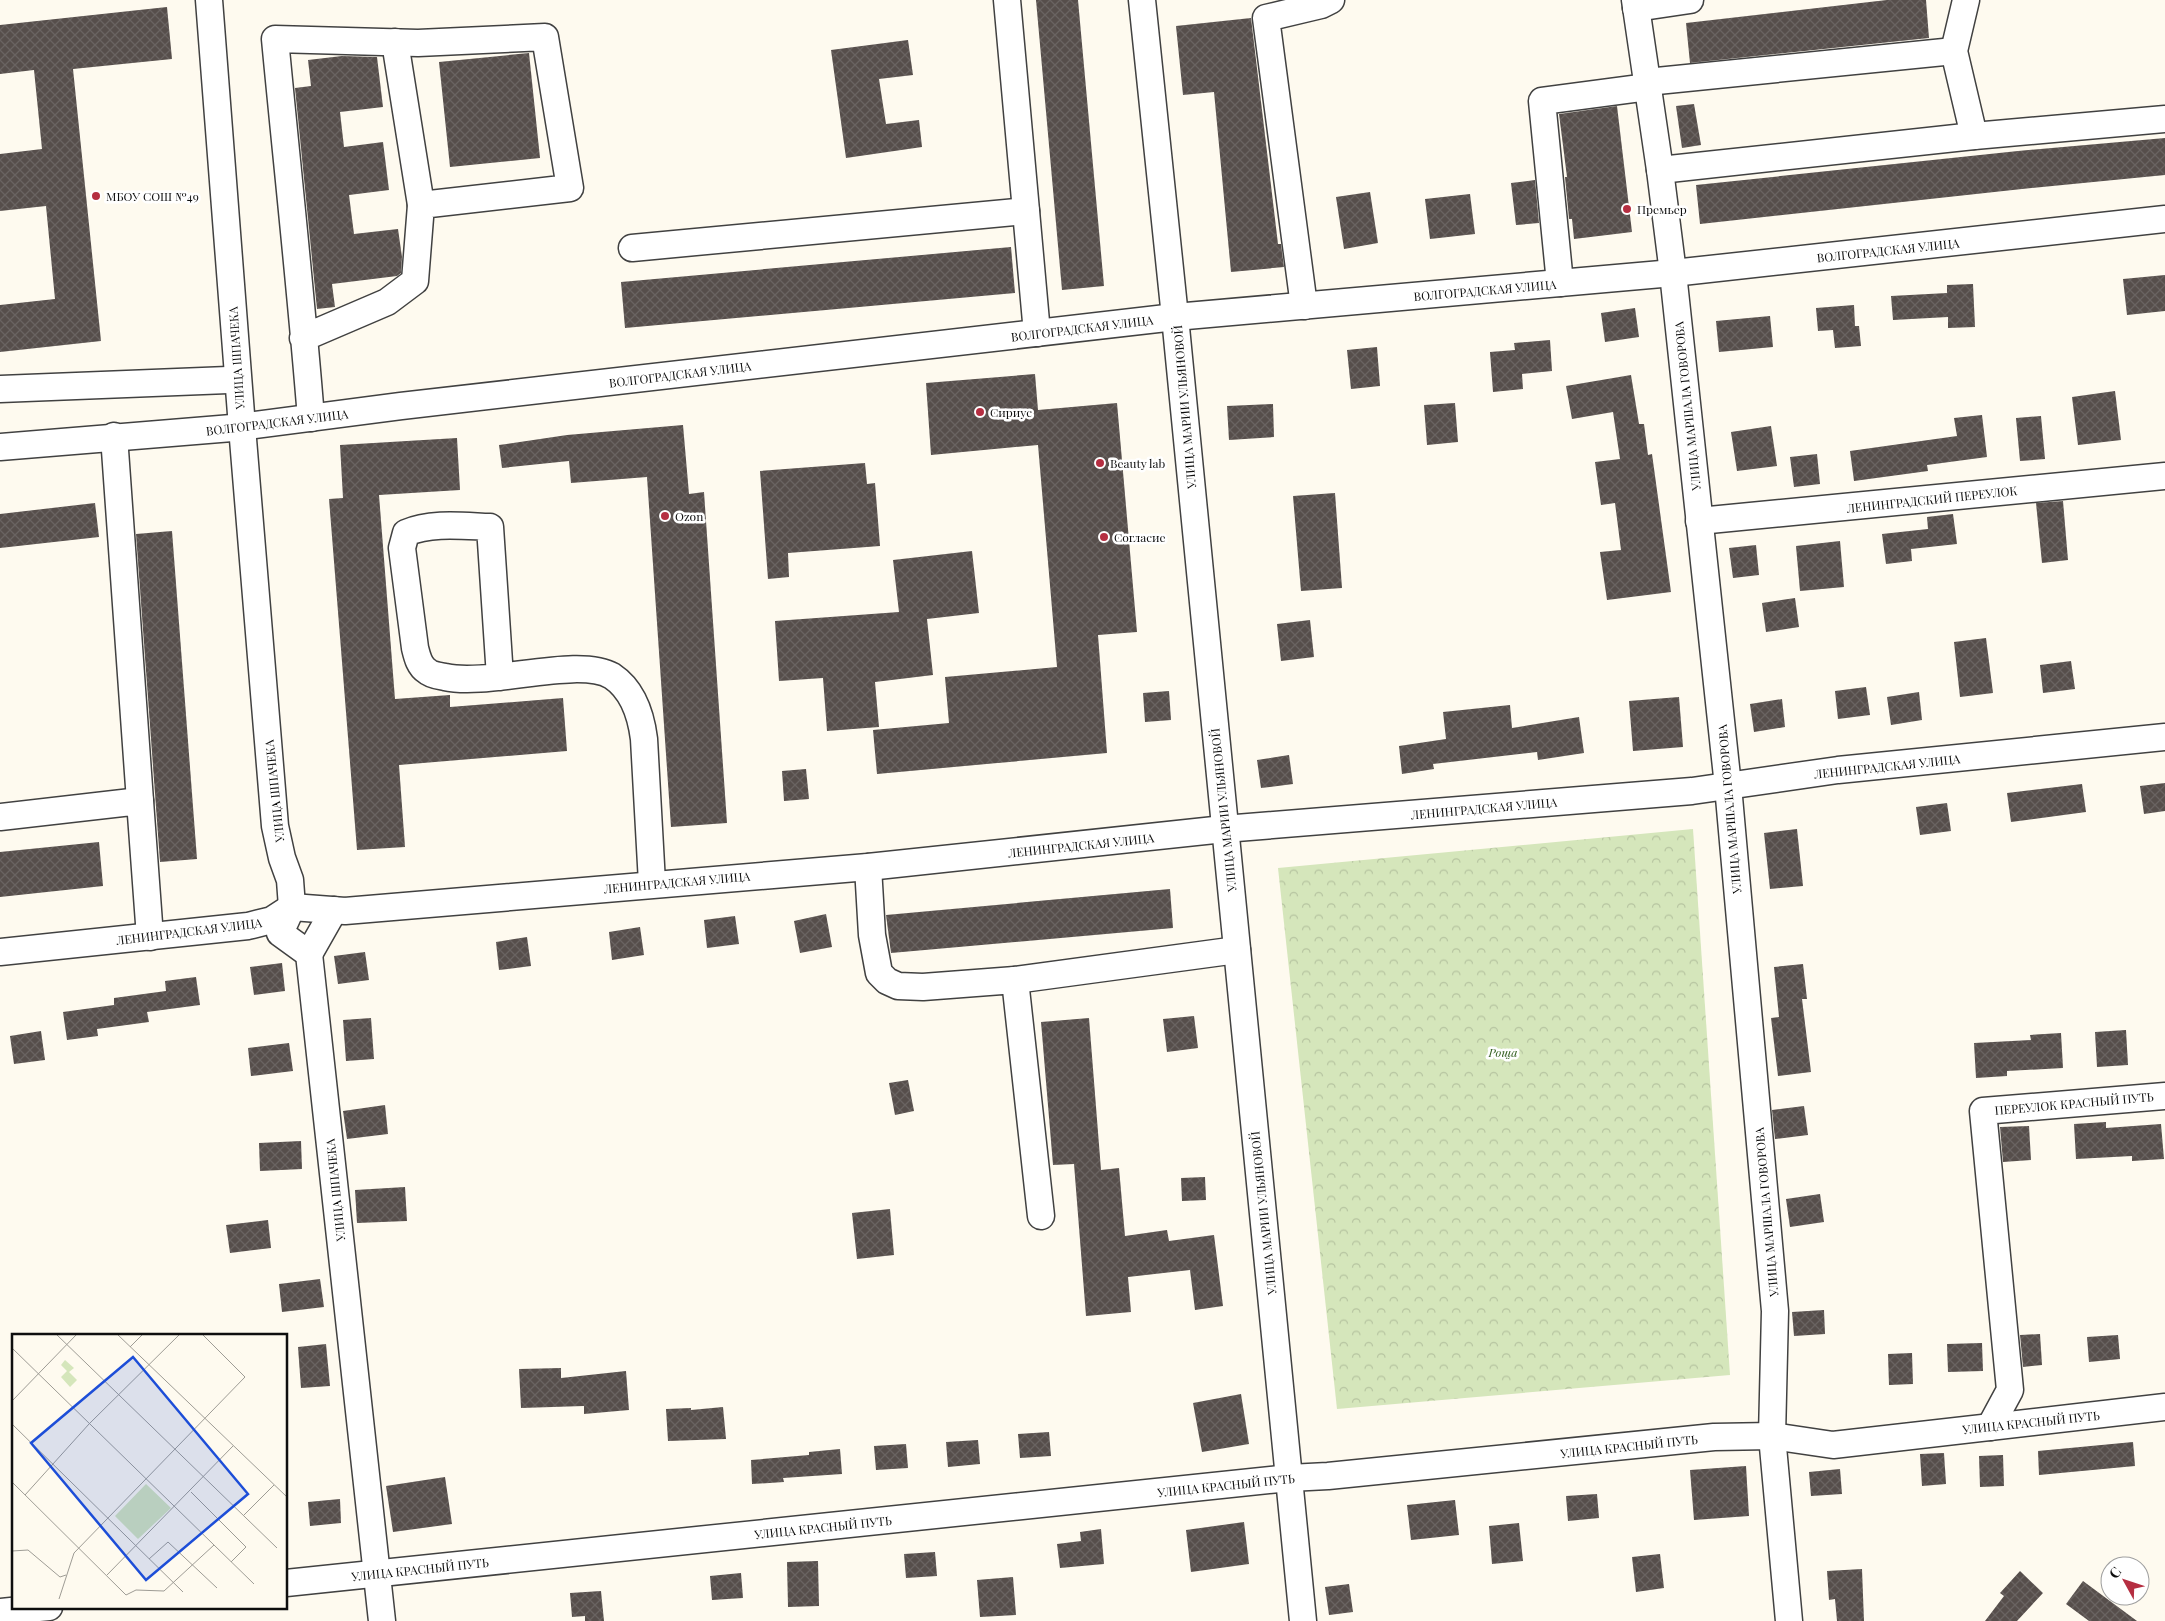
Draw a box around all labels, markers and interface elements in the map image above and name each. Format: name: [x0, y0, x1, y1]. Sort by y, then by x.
place label: МБОУ СОШ №49: [106, 188, 199, 204]
marker: МБОУ СОШ №49: [90, 190, 102, 202]
place label: Премьер: [1637, 201, 1687, 217]
marker: Премьер: [1621, 203, 1633, 215]
street label: ВОЛГОГРАДСКАЯ УЛИЦА: [1816, 235, 1961, 265]
street label: ВОЛГОГРАДСКАЯ УЛИЦА: [1413, 276, 1558, 304]
street label: УЛИЦА ШПАЧЕКА: [224, 306, 248, 411]
street label: ВОЛГОГРАДСКАЯ УЛИЦА: [1010, 311, 1155, 345]
street label: УЛИЦА МАРШАЛА ГОВОРОВА: [1670, 320, 1704, 492]
street label: УЛИЦА МАРИИ УЛЬЯНОВОЙ: [1169, 324, 1199, 490]
street label: ВОЛГОГРАДСКАЯ УЛИЦА: [608, 357, 753, 391]
place label: Сириус: [990, 404, 1032, 420]
street label: ВОЛГОГРАДСКАЯ УЛИЦА: [205, 405, 350, 439]
marker: Сириус: [974, 406, 986, 418]
place label: Beauty lab: [1110, 455, 1166, 471]
marker: Beauty lab: [1094, 457, 1106, 469]
street label: ЛЕНИНГРАДСКИЙ ПЕРЕУЛОК: [1845, 482, 2018, 516]
place label: Ozon: [675, 508, 703, 524]
marker: Ozon: [659, 510, 671, 522]
place label: Согласие: [1114, 529, 1166, 545]
marker: Согласие: [1098, 531, 1110, 543]
street label: УЛИЦА МАРШАЛА ГОВОРОВА: [1714, 723, 1744, 895]
street label: УЛИЦА МАРИИ УЛЬЯНОВОЙ: [1206, 727, 1240, 893]
street label: УЛИЦА ШПАЧЕКА: [261, 738, 287, 844]
street label: ЛЕНИНГРАДСКАЯ УЛИЦА: [1812, 750, 1961, 782]
street label: ЛЕНИНГРАДСКАЯ УЛИЦА: [1409, 794, 1558, 822]
street label: ЛЕНИНГРАДСКАЯ УЛИЦА: [1006, 829, 1155, 861]
street label: ЛЕНИНГРАДСКАЯ УЛИЦА: [602, 868, 751, 896]
street label: ЛЕНИНГРАДСКАЯ УЛИЦА: [114, 914, 263, 948]
park label: Роща: [1488, 1044, 1517, 1060]
street label: ПЕРЕУЛОК КРАСНЫЙ ПУТЬ: [1994, 1088, 2154, 1118]
street label: УЛИЦА МАРШАЛА ГОВОРОВА: [1751, 1126, 1781, 1298]
street label: УЛИЦА МАРИИ УЛЬЯНОВОЙ: [1246, 1130, 1280, 1296]
street label: УЛИЦА ШПАЧЕКА: [322, 1137, 348, 1243]
inset map: [12, 1334, 288, 1608]
street label: УЛИЦА КРАСНЫЙ ПУТЬ: [1961, 1407, 2100, 1437]
street label: УЛИЦА КРАСНЫЙ ПУТЬ: [1559, 1431, 1698, 1461]
street label: УЛИЦА КРАСНЫЙ ПУТЬ: [1156, 1470, 1295, 1500]
street label: УЛИЦА КРАСНЫЙ ПУТЬ: [753, 1512, 892, 1542]
street label: УЛИЦА КРАСНЫЙ ПУТЬ: [350, 1554, 489, 1584]
north arrow: [2100, 1556, 2150, 1606]
text: С: [2104, 1562, 2125, 1582]

